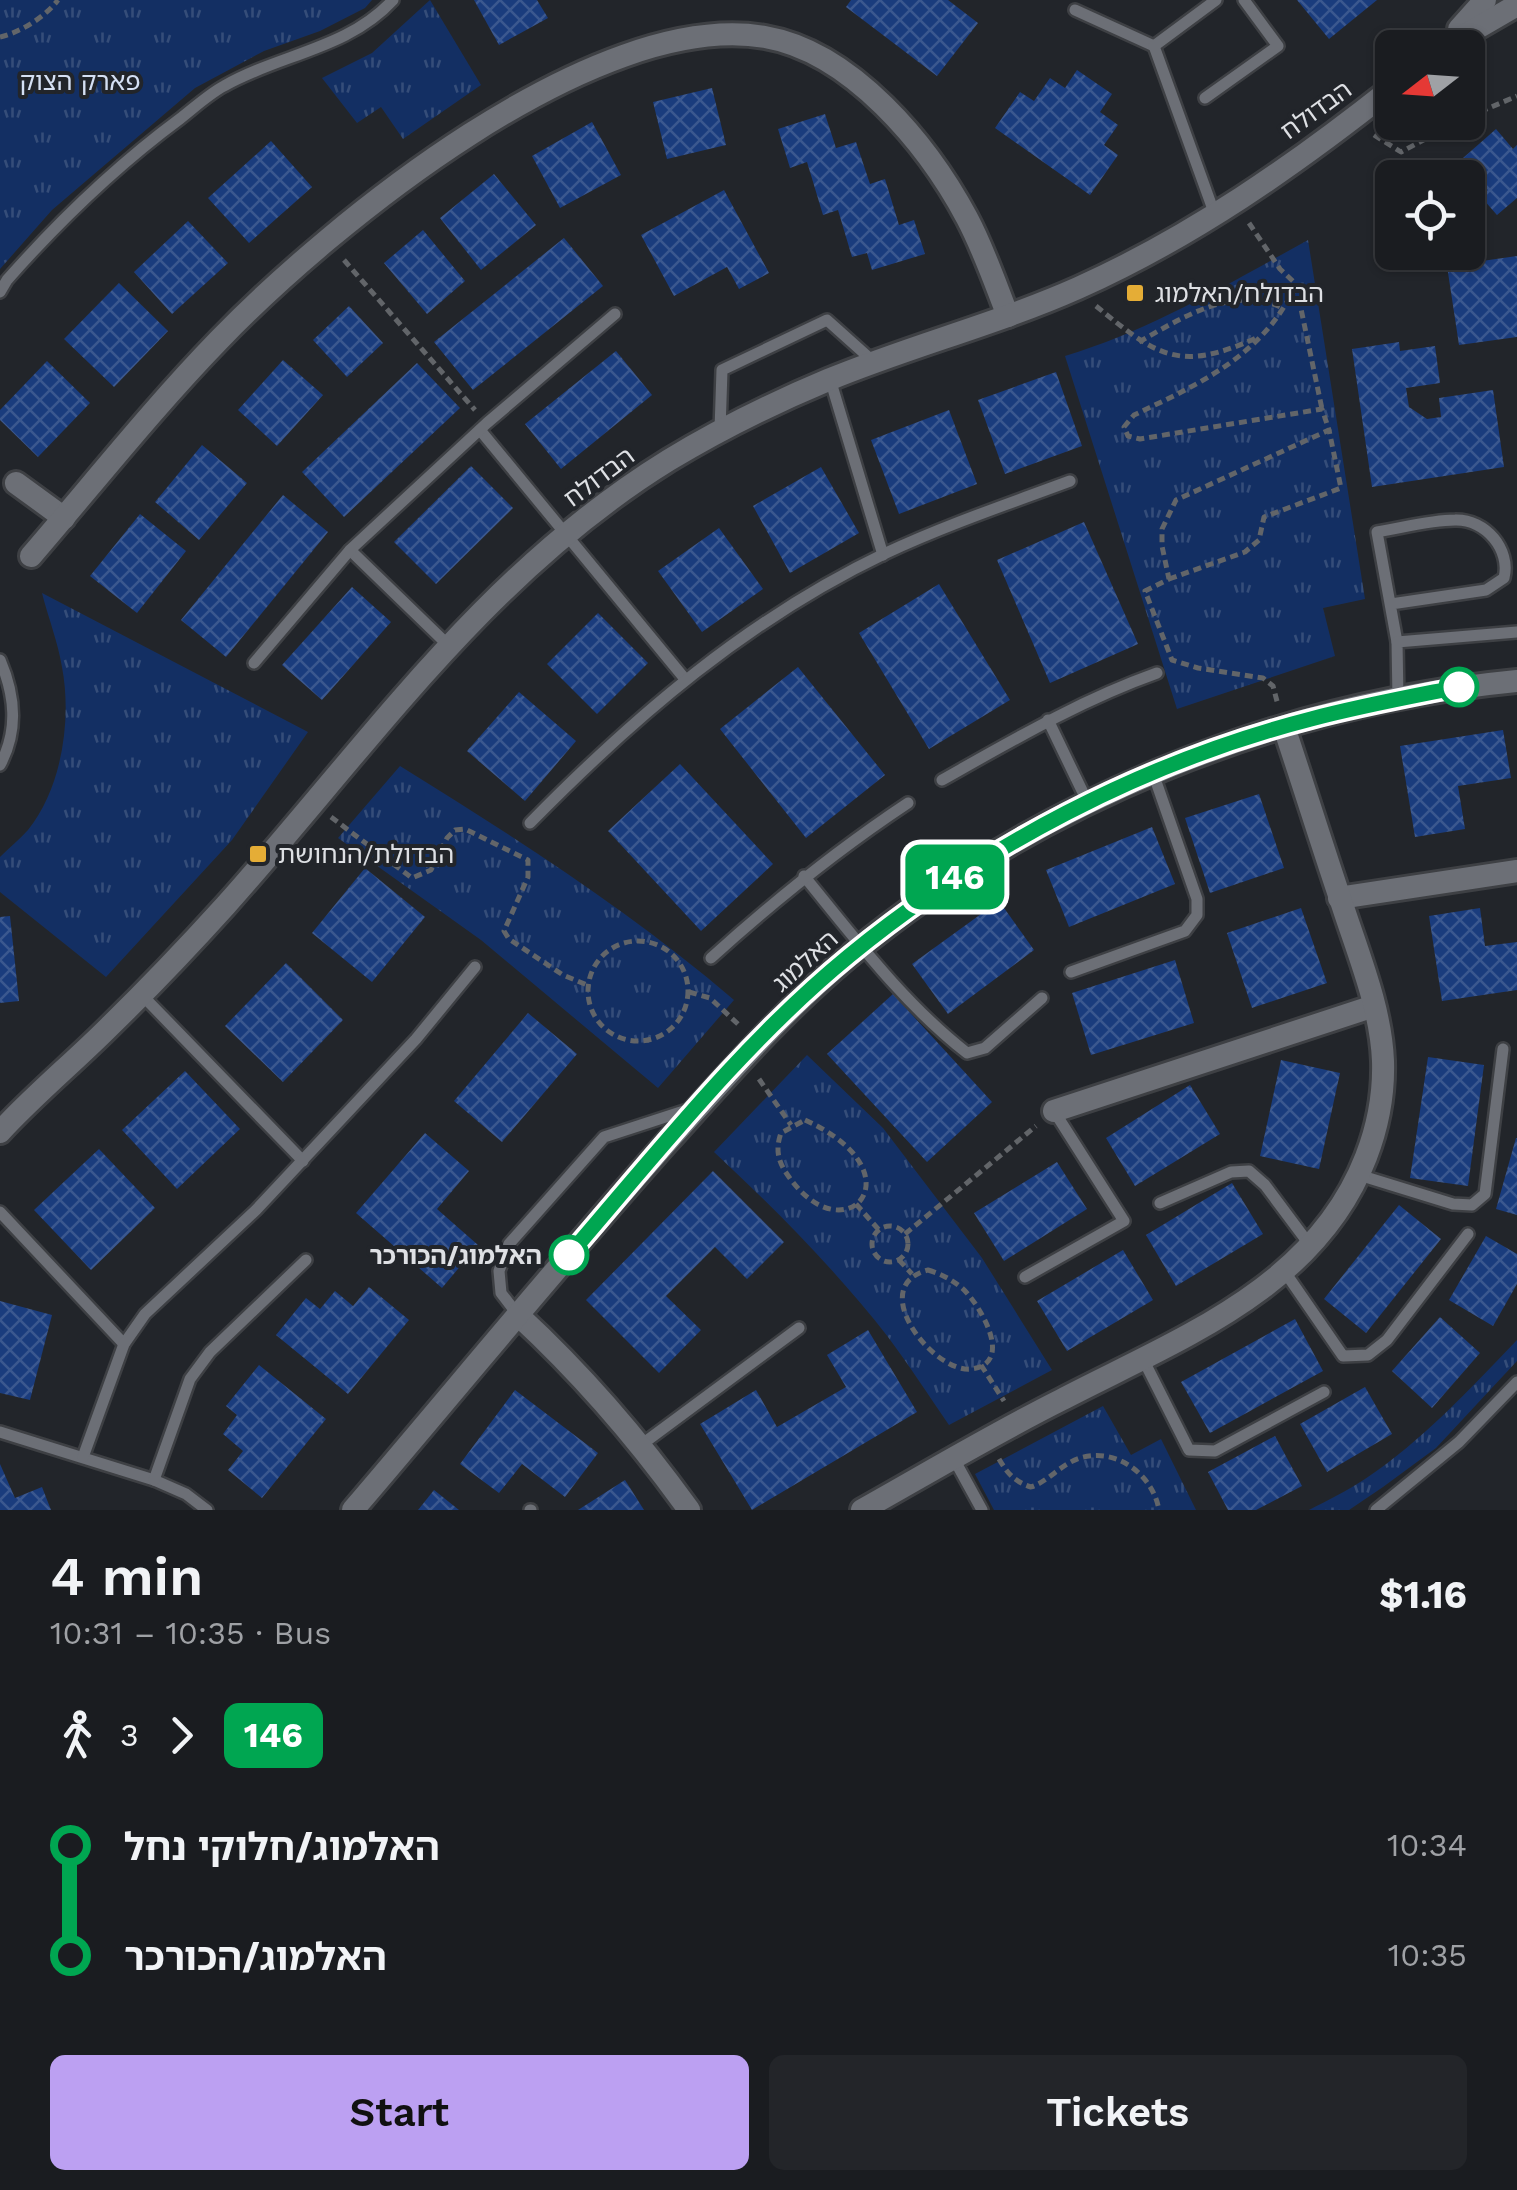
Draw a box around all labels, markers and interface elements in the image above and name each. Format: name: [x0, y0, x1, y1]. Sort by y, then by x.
north arrow: [1375, 30, 1485, 140]
map controls: [1375, 30, 1485, 270]
park label: פארק הצוק: [20, 67, 140, 96]
street label: הבדולח: [1275, 75, 1357, 145]
button: locate: [1375, 160, 1485, 270]
place label: הבדולח/האלמוג: [1155, 279, 1324, 308]
marker: הבדולח/האלמוג: [1124, 282, 1146, 304]
street label: הבדולח: [558, 441, 640, 513]
unlabelled marker: [1440, 668, 1478, 706]
place label: הבדולת/הנחושת: [278, 840, 454, 869]
marker: הבדולת/הנחושת: [247, 843, 269, 865]
line badge: 146: [898, 844, 1012, 910]
text: 146: [925, 856, 985, 898]
street label: האלמוג: [766, 924, 844, 998]
marker: האלמוג/הכורכר: [550, 1236, 588, 1274]
place label: האלמוג/הכורכר: [369, 1241, 542, 1270]
text: 4 min: [50, 1544, 203, 1608]
text: $1.16: [1379, 1573, 1467, 1617]
text: 10:31 – 10:35 · Bus: [50, 1614, 331, 1652]
icon: walk: [50, 1708, 105, 1763]
icon: forward: [154, 1708, 209, 1763]
text: 146: [244, 1714, 303, 1756]
text: 3: [120, 1716, 139, 1754]
text: האלמוג/חלוקי נחל: [124, 1825, 440, 1869]
text: 10:34: [1387, 1826, 1467, 1864]
text: האלמוג/הכורכר: [124, 1935, 387, 1979]
text: 10:35: [1388, 1936, 1467, 1974]
button: Start: [50, 2055, 749, 2170]
button: Tickets: [769, 2055, 1467, 2170]

